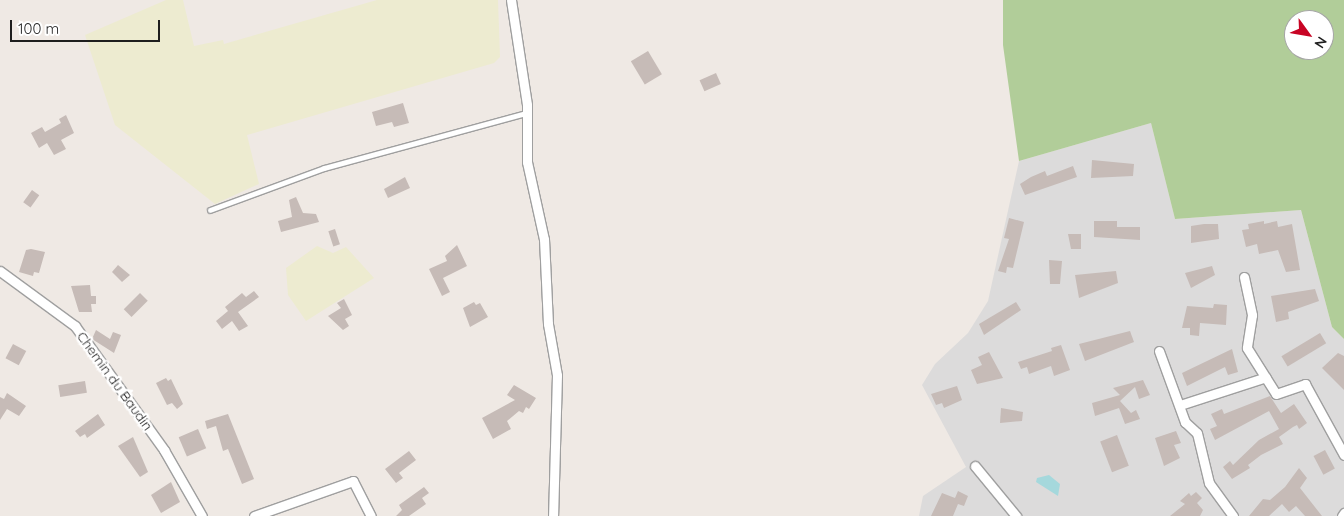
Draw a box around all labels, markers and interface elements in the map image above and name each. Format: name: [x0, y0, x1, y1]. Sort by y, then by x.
scale bar: [12, 10, 162, 42]
north arrow: [1284, 10, 1334, 60]
text: 100 m: [18, 19, 59, 38]
text: N: [1311, 33, 1331, 52]
street label: Chemin du Baudin: [73, 328, 157, 434]

